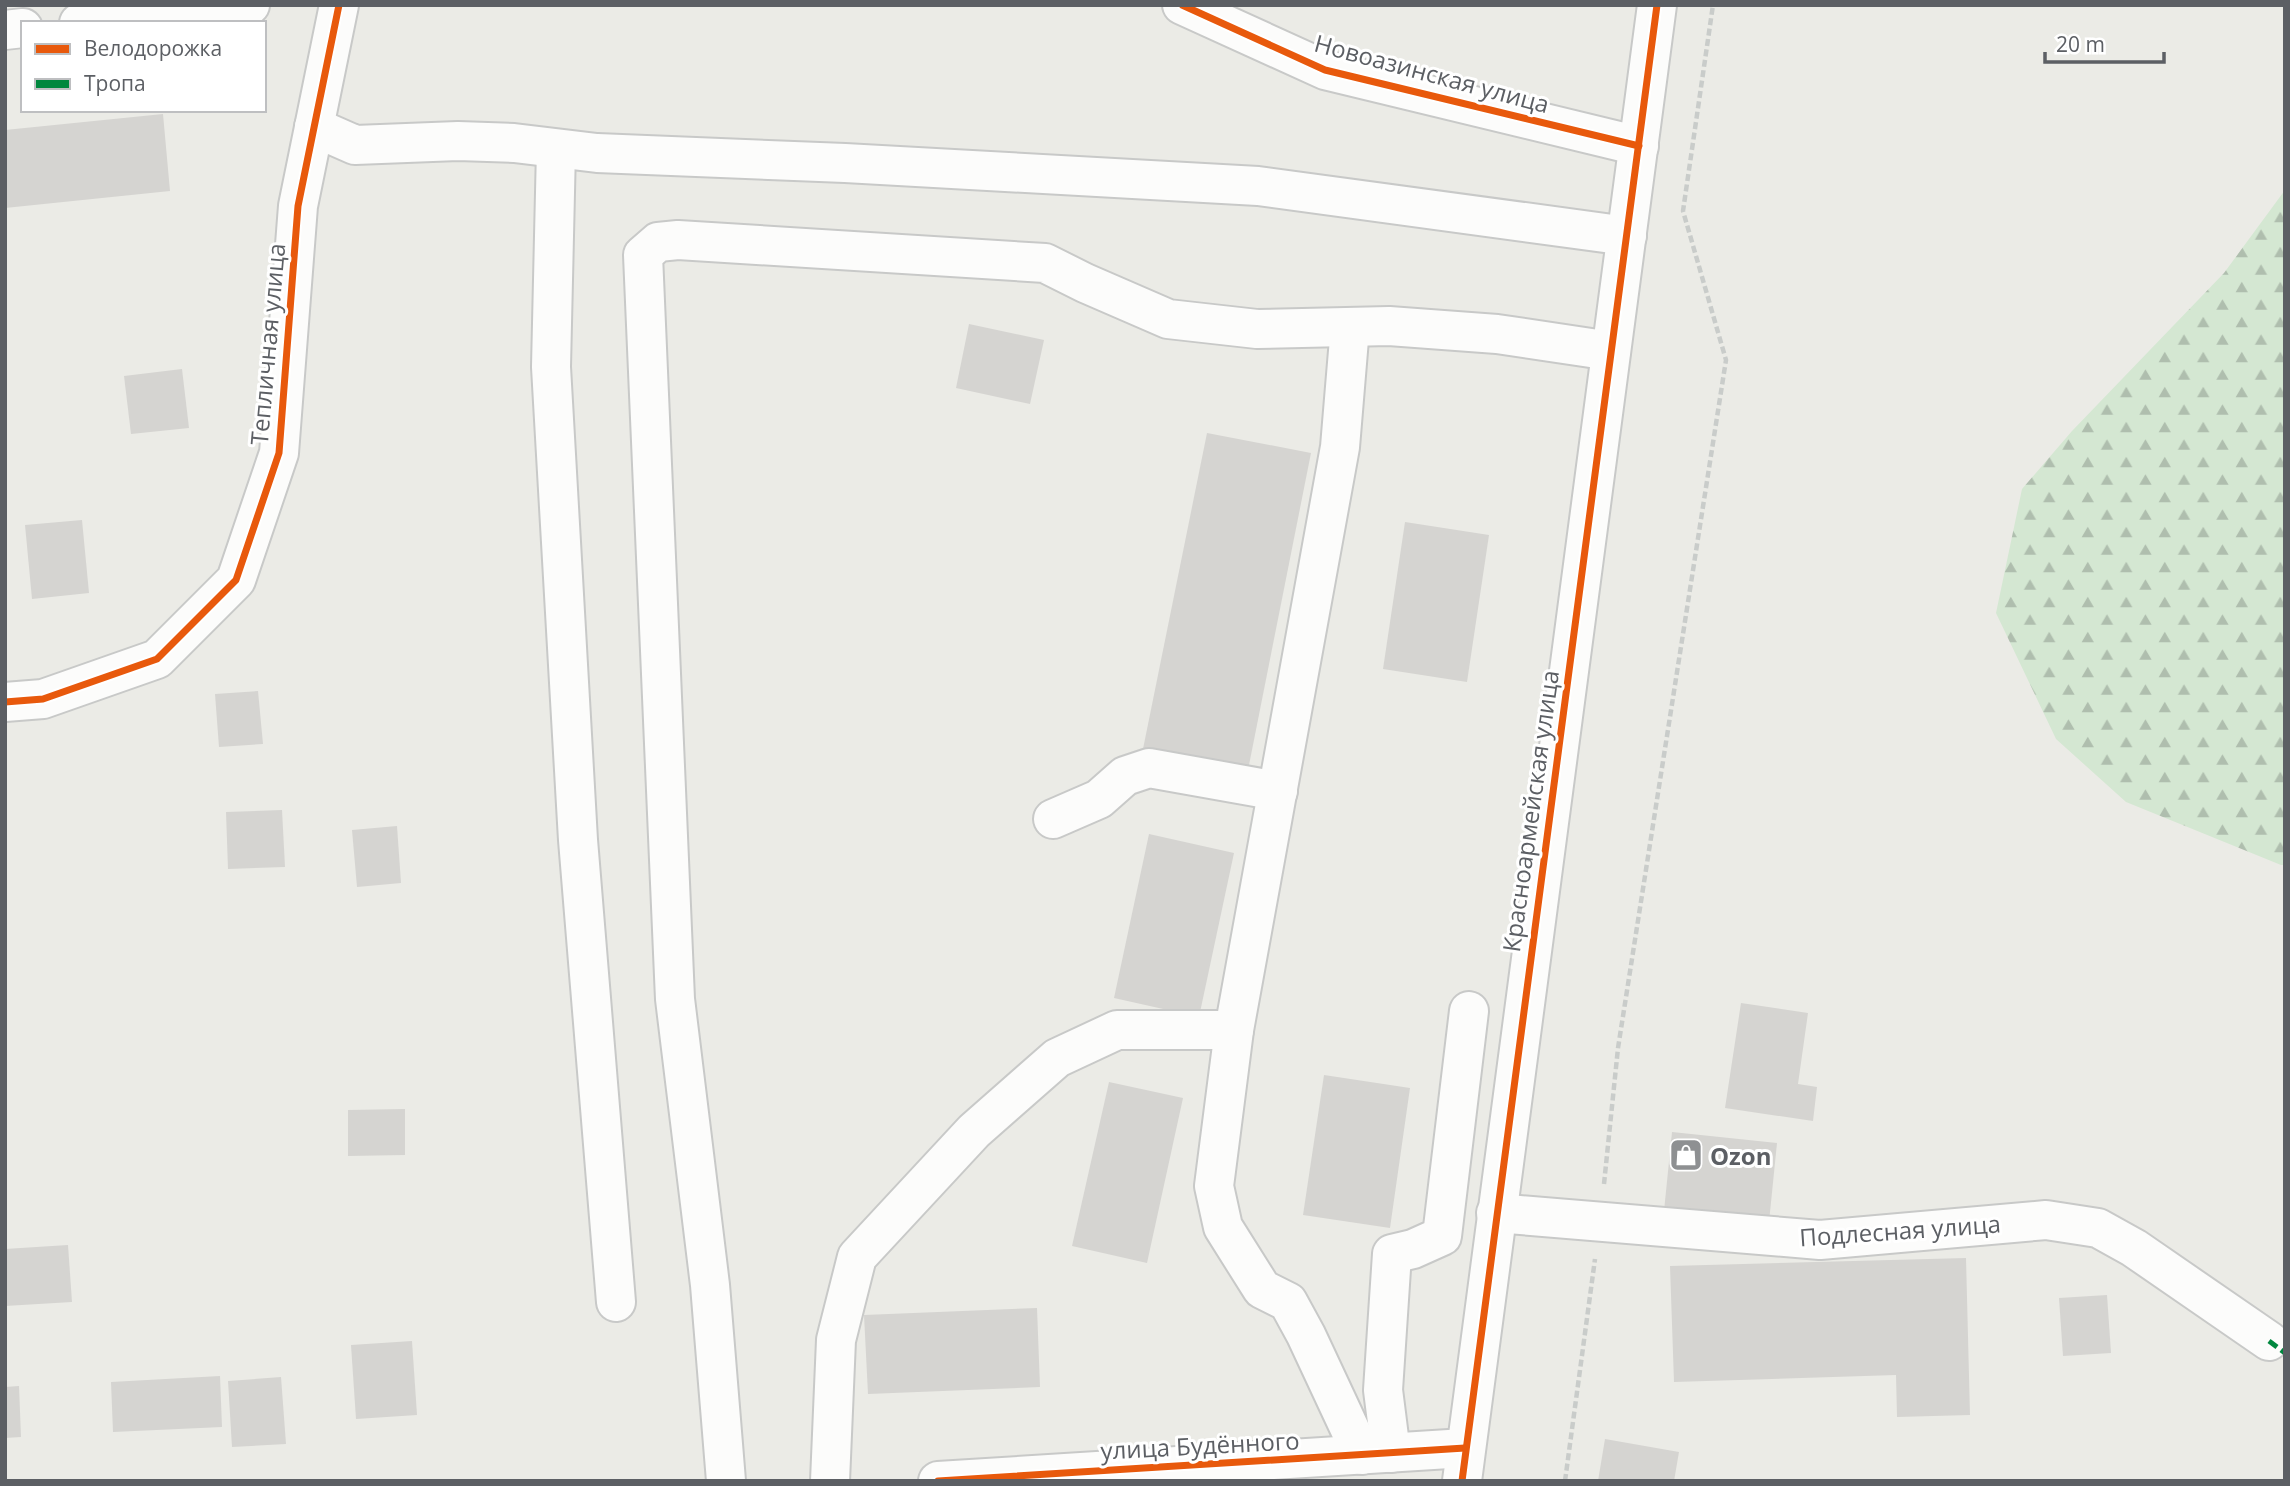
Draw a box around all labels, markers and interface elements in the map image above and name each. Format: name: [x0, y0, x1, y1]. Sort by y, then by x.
legend: [21, 21, 266, 112]
scale bar: [2045, 21, 2164, 65]
street label: Новоазинская улица: [1311, 26, 1553, 120]
text: 20 m: [2056, 30, 2105, 58]
text: Велодорожка: [84, 34, 222, 62]
text: Тропа: [84, 69, 146, 97]
street label: Тепличная улица: [242, 242, 292, 446]
street label: Красноармейская улица: [1494, 668, 1566, 954]
shop icon: Ozon: [1667, 1136, 1705, 1174]
place label: Ozon: [1710, 1139, 1771, 1172]
street label: Подлесная улица: [1798, 1207, 2002, 1253]
street label: улица Будённого: [1100, 1423, 1300, 1467]

